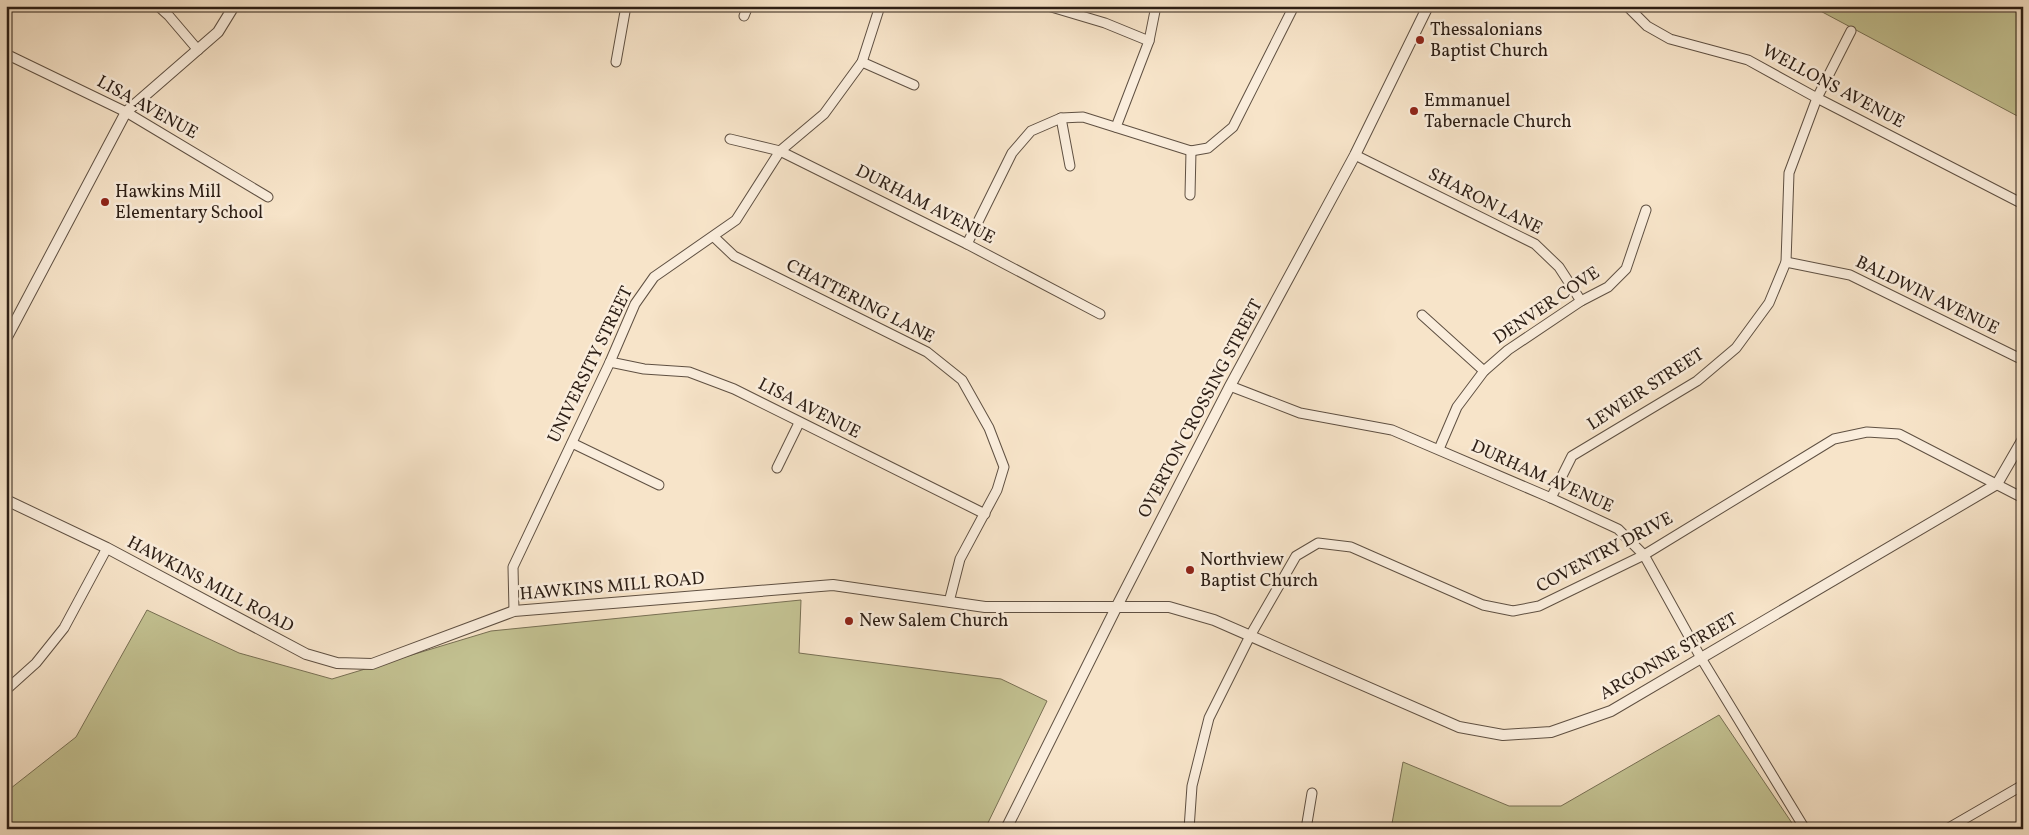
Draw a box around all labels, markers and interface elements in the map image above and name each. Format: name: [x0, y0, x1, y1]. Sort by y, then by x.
place label: Thessalonians Baptist Church: [1430, 18, 1549, 64]
marker: Thessalonians Baptist Church: [1414, 34, 1426, 46]
street label: WELLONS AVENUE: [1757, 39, 1909, 135]
street label: LISA AVENUE: [92, 70, 202, 146]
place label: Emmanuel Tabernacle Church: [1424, 89, 1572, 135]
marker: Emmanuel Tabernacle Church: [1408, 105, 1420, 117]
street label: DURHAM AVENUE: [851, 159, 999, 251]
street label: SHARON LANE: [1423, 162, 1547, 242]
place label: Hawkins Mill Elementary School: [115, 180, 263, 226]
marker: Hawkins Mill Elementary School: [99, 196, 111, 208]
street label: BALDWIN AVENUE: [1851, 250, 2003, 342]
street label: CHATTERING LANE: [781, 254, 939, 350]
street label: DENVER COVE: [1489, 261, 1605, 351]
street label: UNIVERSITY STREET: [542, 282, 640, 448]
street label: OVERTON CROSSING STREET: [1133, 295, 1270, 523]
street label: LEWEIR STREET: [1583, 343, 1710, 437]
street label: LISA AVENUE: [753, 372, 865, 446]
street label: DURHAM AVENUE: [1467, 434, 1617, 520]
street label: COVENTRY DRIVE: [1532, 506, 1678, 600]
street label: HAWKINS MILL ROAD: [122, 530, 298, 640]
place label: Northview Baptist Church: [1200, 548, 1319, 594]
marker: Northview Baptist Church: [1184, 564, 1196, 576]
street label: HAWKINS MILL ROAD: [518, 566, 706, 608]
street label: ARGONNE STREET: [1595, 607, 1743, 707]
place label: New Salem Church: [859, 609, 1009, 634]
marker: New Salem Church: [843, 615, 855, 627]

